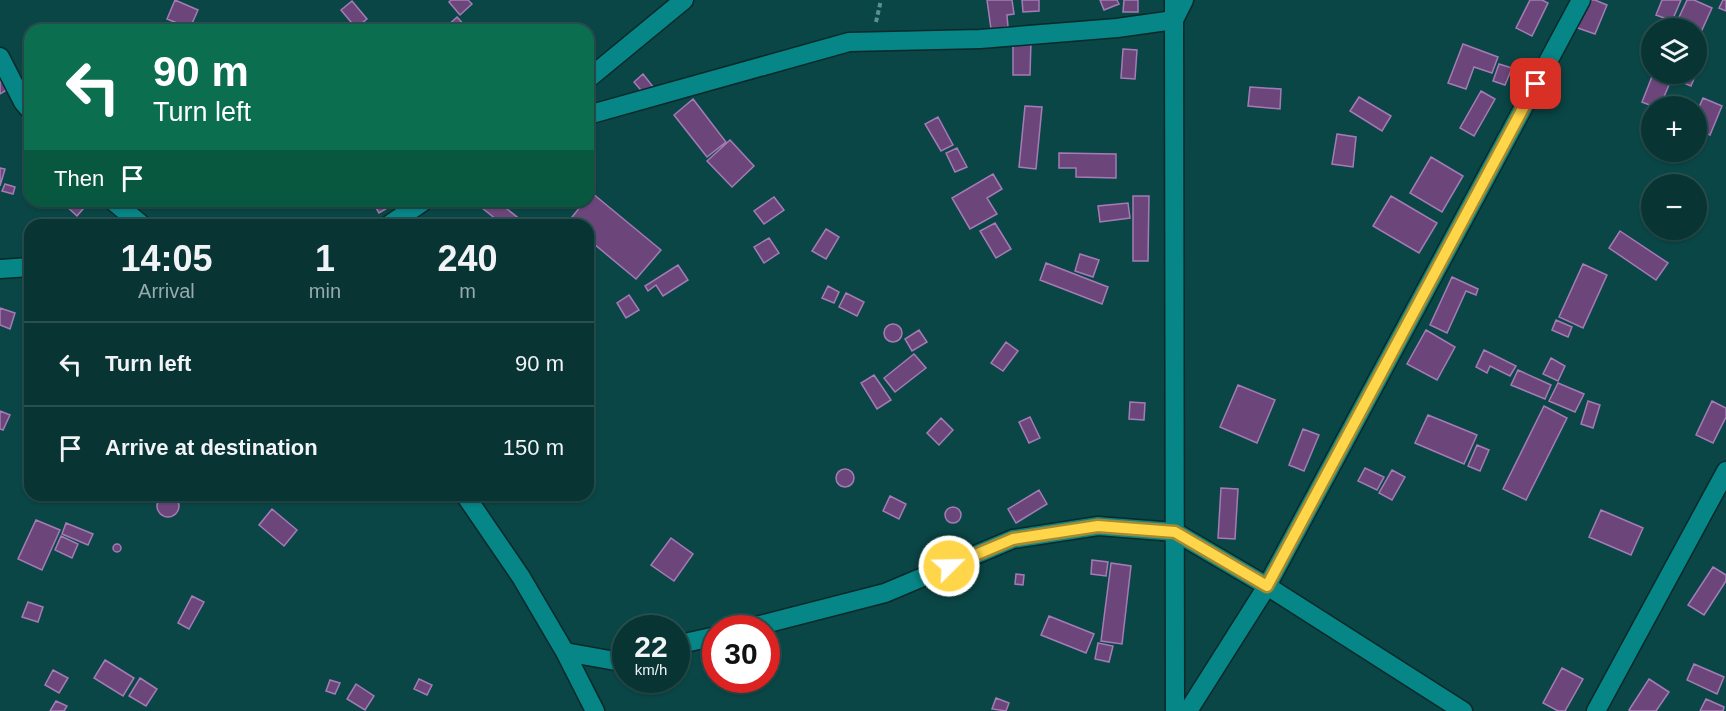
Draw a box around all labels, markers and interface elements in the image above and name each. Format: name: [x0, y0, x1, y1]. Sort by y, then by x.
map controls: [1641, 18, 1707, 240]
button: layers: [1641, 18, 1707, 84]
icon: left: [54, 48, 132, 126]
text: 90 m: [153, 48, 249, 95]
pin: [1510, 58, 1561, 109]
icon: arrive: [1519, 67, 1552, 100]
button: +: [1641, 96, 1707, 162]
text: Turn left: [153, 97, 251, 127]
icon: arrive: [116, 162, 149, 195]
text: Then: [54, 166, 104, 191]
button: −: [1641, 174, 1707, 240]
text: 14:05: [120, 238, 212, 279]
text: 1: [315, 238, 335, 279]
text: 240: [437, 238, 498, 279]
text: Arrival: [138, 280, 195, 302]
text: min: [309, 280, 341, 302]
text: m: [459, 280, 476, 302]
icon: left: [54, 348, 87, 381]
text: Turn left: [105, 351, 191, 376]
text: 90 m: [515, 351, 564, 376]
icon: arrive: [54, 432, 87, 465]
text: Arrive at destination: [105, 435, 318, 460]
text: 150 m: [503, 435, 564, 460]
position arrow: [917, 534, 981, 598]
speed limit sign: 30: [702, 615, 780, 693]
text: 22: [634, 630, 668, 663]
text: km/h: [635, 661, 667, 678]

